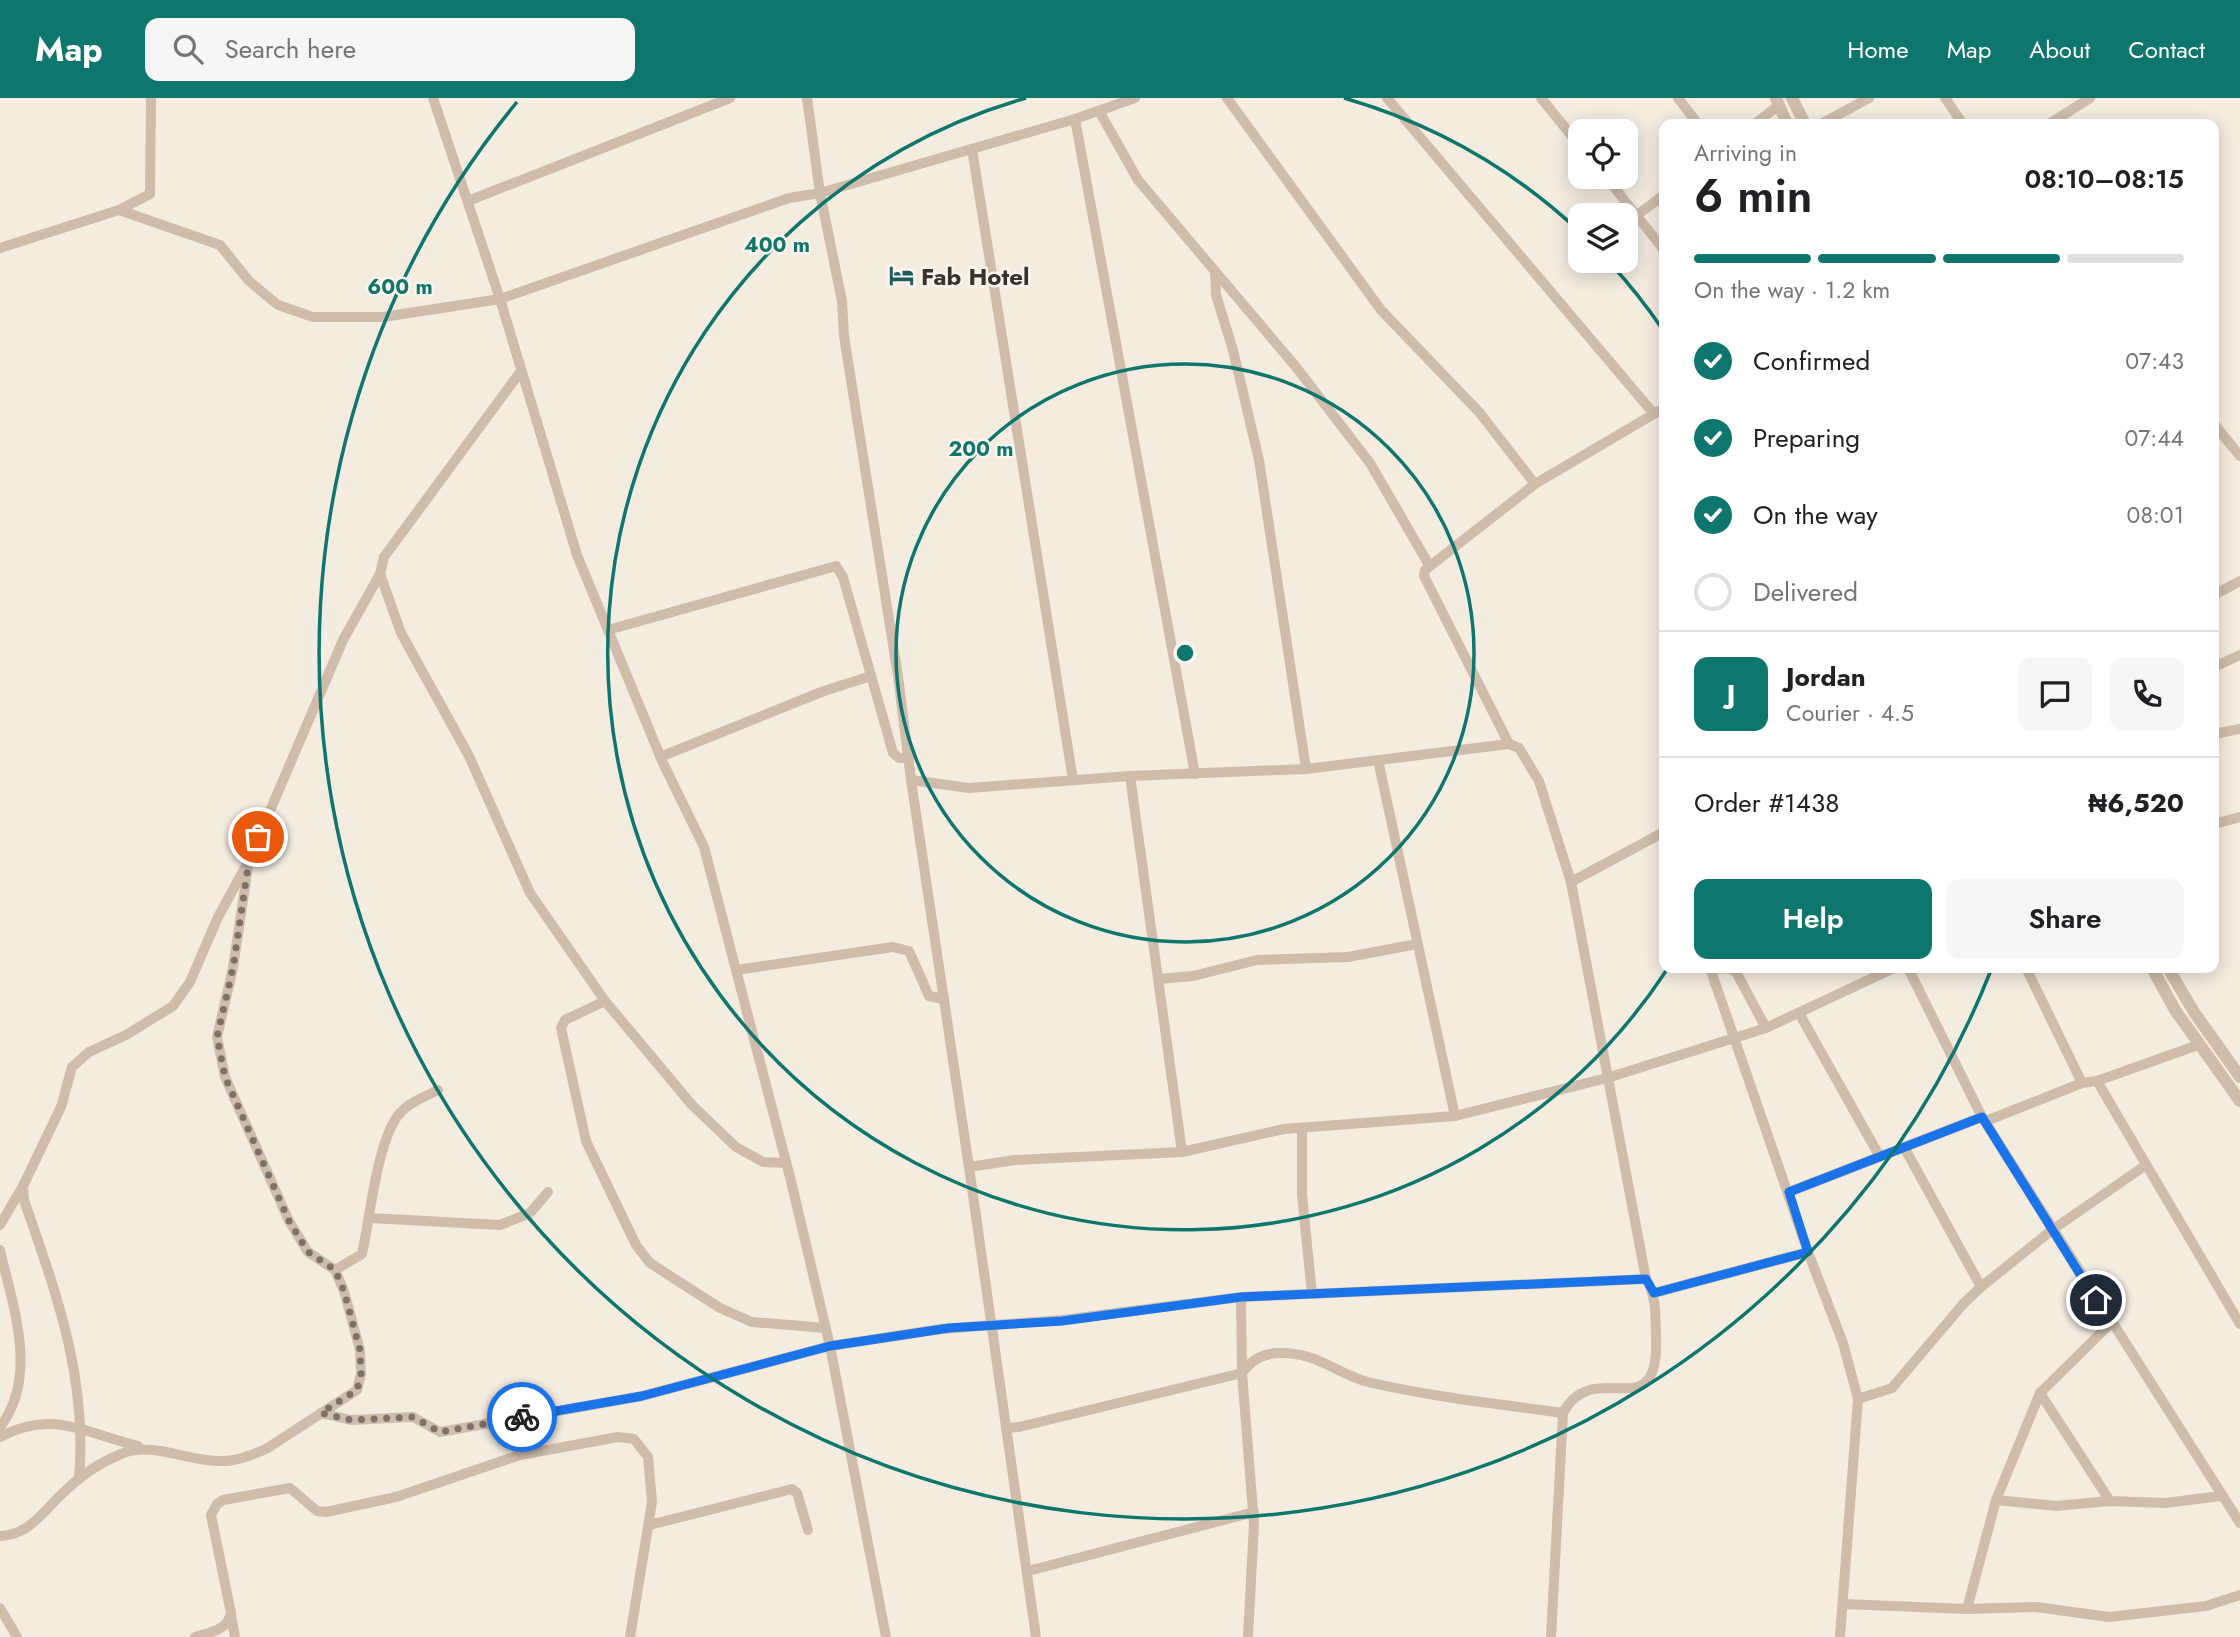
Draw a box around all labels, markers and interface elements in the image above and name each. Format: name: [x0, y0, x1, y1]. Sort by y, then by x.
search box: [145, 18, 635, 81]
text: Map: [35, 26, 103, 73]
icon: search: [169, 30, 207, 68]
text: Search here: [225, 30, 356, 68]
text: Home: [1847, 32, 1909, 67]
text: Map: [1947, 32, 1991, 67]
text: About: [2029, 32, 2090, 67]
text: Contact: [2128, 32, 2205, 67]
map controls: [1568, 119, 1638, 273]
button: locate: [1568, 119, 1638, 189]
text: Arriving in: [1694, 136, 1797, 170]
text: 08:10–08:15: [2024, 160, 2184, 198]
text: 6 min: [1694, 163, 1813, 229]
button: layers: [1568, 203, 1638, 273]
text: 400 m: [744, 230, 810, 260]
place label: Fab Hotel: [921, 259, 1029, 294]
hotel icon: Fab Hotel: [887, 262, 915, 290]
text: 600 m: [367, 272, 433, 302]
text: On the way · 1.2 km: [1694, 273, 1890, 307]
icon: check: [1694, 342, 1732, 380]
text: Confirmed: [1753, 342, 1870, 380]
text: 07:43: [2125, 344, 2184, 378]
icon: check: [1694, 419, 1732, 457]
text: Preparing: [1753, 419, 1860, 457]
text: 07:44: [2124, 421, 2184, 455]
text: 200 m: [948, 434, 1014, 464]
icon: check: [1694, 496, 1732, 534]
text: On the way: [1753, 496, 1878, 534]
text: 08:01: [2127, 498, 2184, 532]
text: Delivered: [1753, 573, 1858, 611]
centre of rings: [1173, 641, 1197, 665]
button: chat: [2018, 657, 2092, 731]
button: phone: [2110, 657, 2184, 731]
text: Jordan: [1786, 658, 1866, 696]
text: J: [1727, 675, 1735, 713]
text: Courier · 4.5: [1786, 696, 1914, 730]
text: Order #1438: [1694, 784, 1839, 822]
text: ₦6,520: [2088, 784, 2184, 822]
pin: [228, 807, 288, 867]
icon: bag: [239, 818, 277, 856]
button: Help: [1694, 879, 1932, 959]
button: Share: [1946, 879, 2184, 959]
pin: [2066, 1270, 2126, 1330]
icon: home: [2077, 1281, 2115, 1319]
courier: [487, 1382, 557, 1452]
icon: bike: [503, 1398, 541, 1436]

